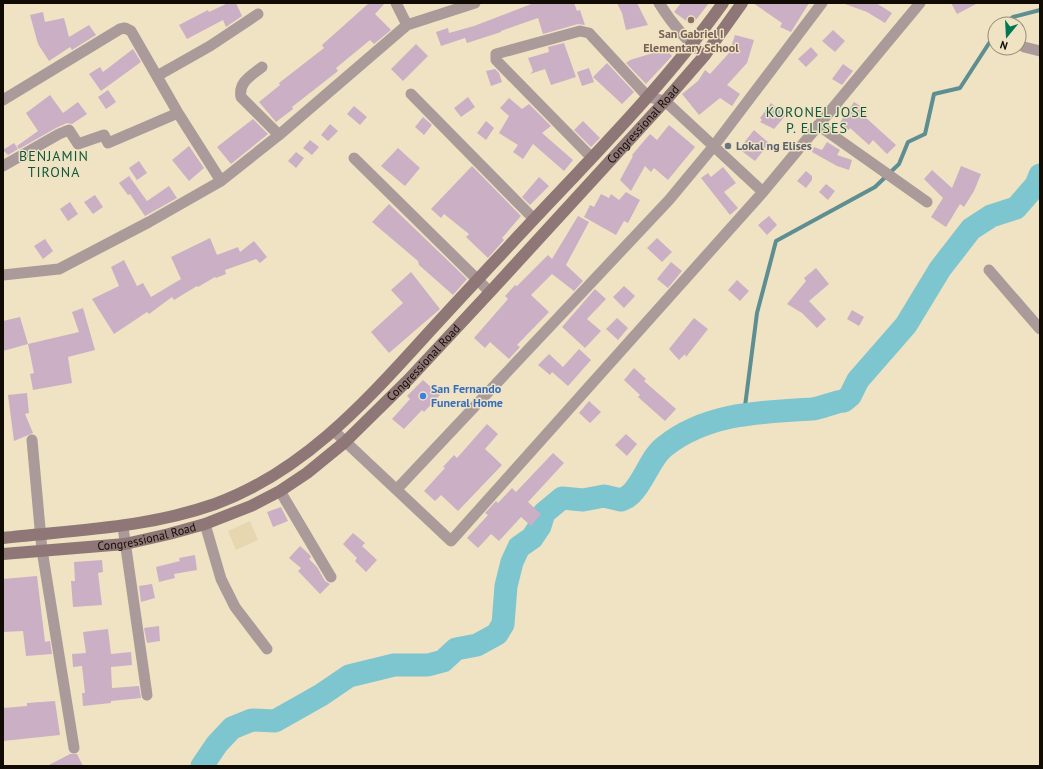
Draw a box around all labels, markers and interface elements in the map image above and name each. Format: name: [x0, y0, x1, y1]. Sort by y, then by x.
marker: San Gabriel I Elementary School: [686, 15, 696, 25]
north arrow: [987, 16, 1027, 56]
place label: San Gabriel I Elementary School: [643, 26, 739, 55]
text: N: [998, 38, 1010, 53]
street label: Congressional Road: [603, 82, 682, 167]
district label: KORONEL JOSE P. ELISES: [766, 103, 868, 137]
place label: Lokal ng Elises: [736, 138, 812, 153]
marker: Lokal ng Elises: [723, 141, 733, 151]
district label: BENJAMIN TIRONA: [19, 147, 89, 181]
street label: Congressional Road: [383, 321, 463, 404]
place label: San Fernando Funeral Home: [431, 381, 503, 410]
marker: San Fernando Funeral Home: [418, 391, 428, 401]
street label: Congressional Road: [97, 519, 198, 553]

